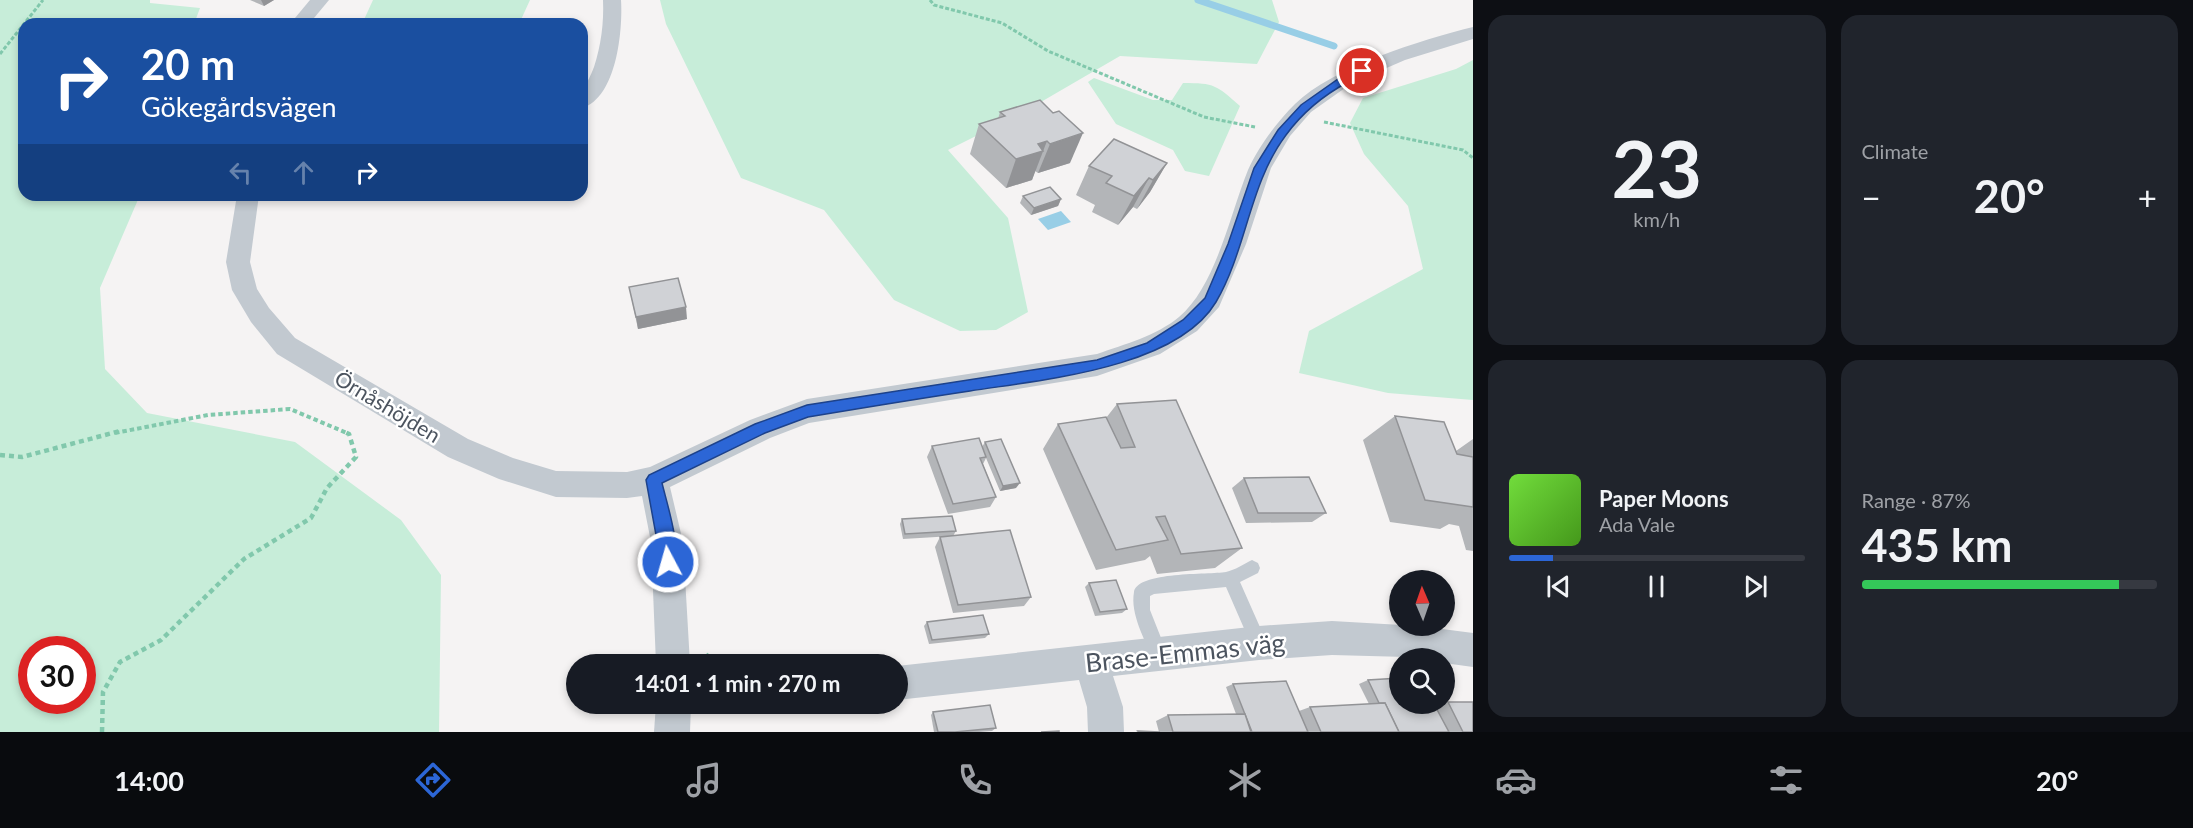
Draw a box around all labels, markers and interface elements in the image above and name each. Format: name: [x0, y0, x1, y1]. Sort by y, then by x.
text: 20 m: [141, 39, 235, 89]
icon: right: [42, 42, 120, 120]
pin: [1336, 45, 1387, 96]
icon: arrive: [1345, 54, 1378, 87]
text: Gökegårdsvägen: [141, 90, 337, 123]
text: 23: [1612, 121, 1702, 215]
text: Climate: [1862, 139, 1928, 163]
icon: left: [224, 156, 257, 189]
icon: ahead: [287, 156, 320, 189]
icon: right: [350, 156, 383, 189]
text: 20°: [1974, 169, 2045, 223]
text: −: [1862, 177, 1881, 217]
text: +: [2138, 177, 2157, 217]
text: km/h: [1633, 207, 1680, 231]
street label: Örnåshöjden: [331, 365, 445, 447]
text: Paper Moons: [1599, 485, 1729, 512]
text: Range · 87%: [1862, 488, 1970, 512]
text: Ada Vale: [1599, 512, 1675, 536]
text: 435 km: [1862, 518, 2012, 572]
position arrow: [636, 530, 700, 594]
north arrow: [1389, 570, 1455, 636]
map controls: [1389, 570, 1455, 714]
icon: previous: [1542, 570, 1575, 603]
icon: pause: [1640, 570, 1673, 603]
icon: next: [1739, 570, 1772, 603]
street label: Brase-Emmas väg: [1084, 626, 1286, 678]
speed limit sign: 30: [18, 636, 96, 714]
button: search: [1389, 648, 1455, 714]
text: 14:01 · 1 min · 270 m: [634, 670, 840, 697]
icon: directions: [412, 759, 454, 801]
icon: music: [683, 759, 725, 801]
icon: phone: [954, 759, 996, 801]
icon: climate: [1224, 759, 1266, 801]
icon: car: [1495, 759, 1537, 801]
icon: filters: [1765, 759, 1807, 801]
text: 14:00: [114, 764, 184, 797]
text: 20°: [2036, 764, 2079, 797]

